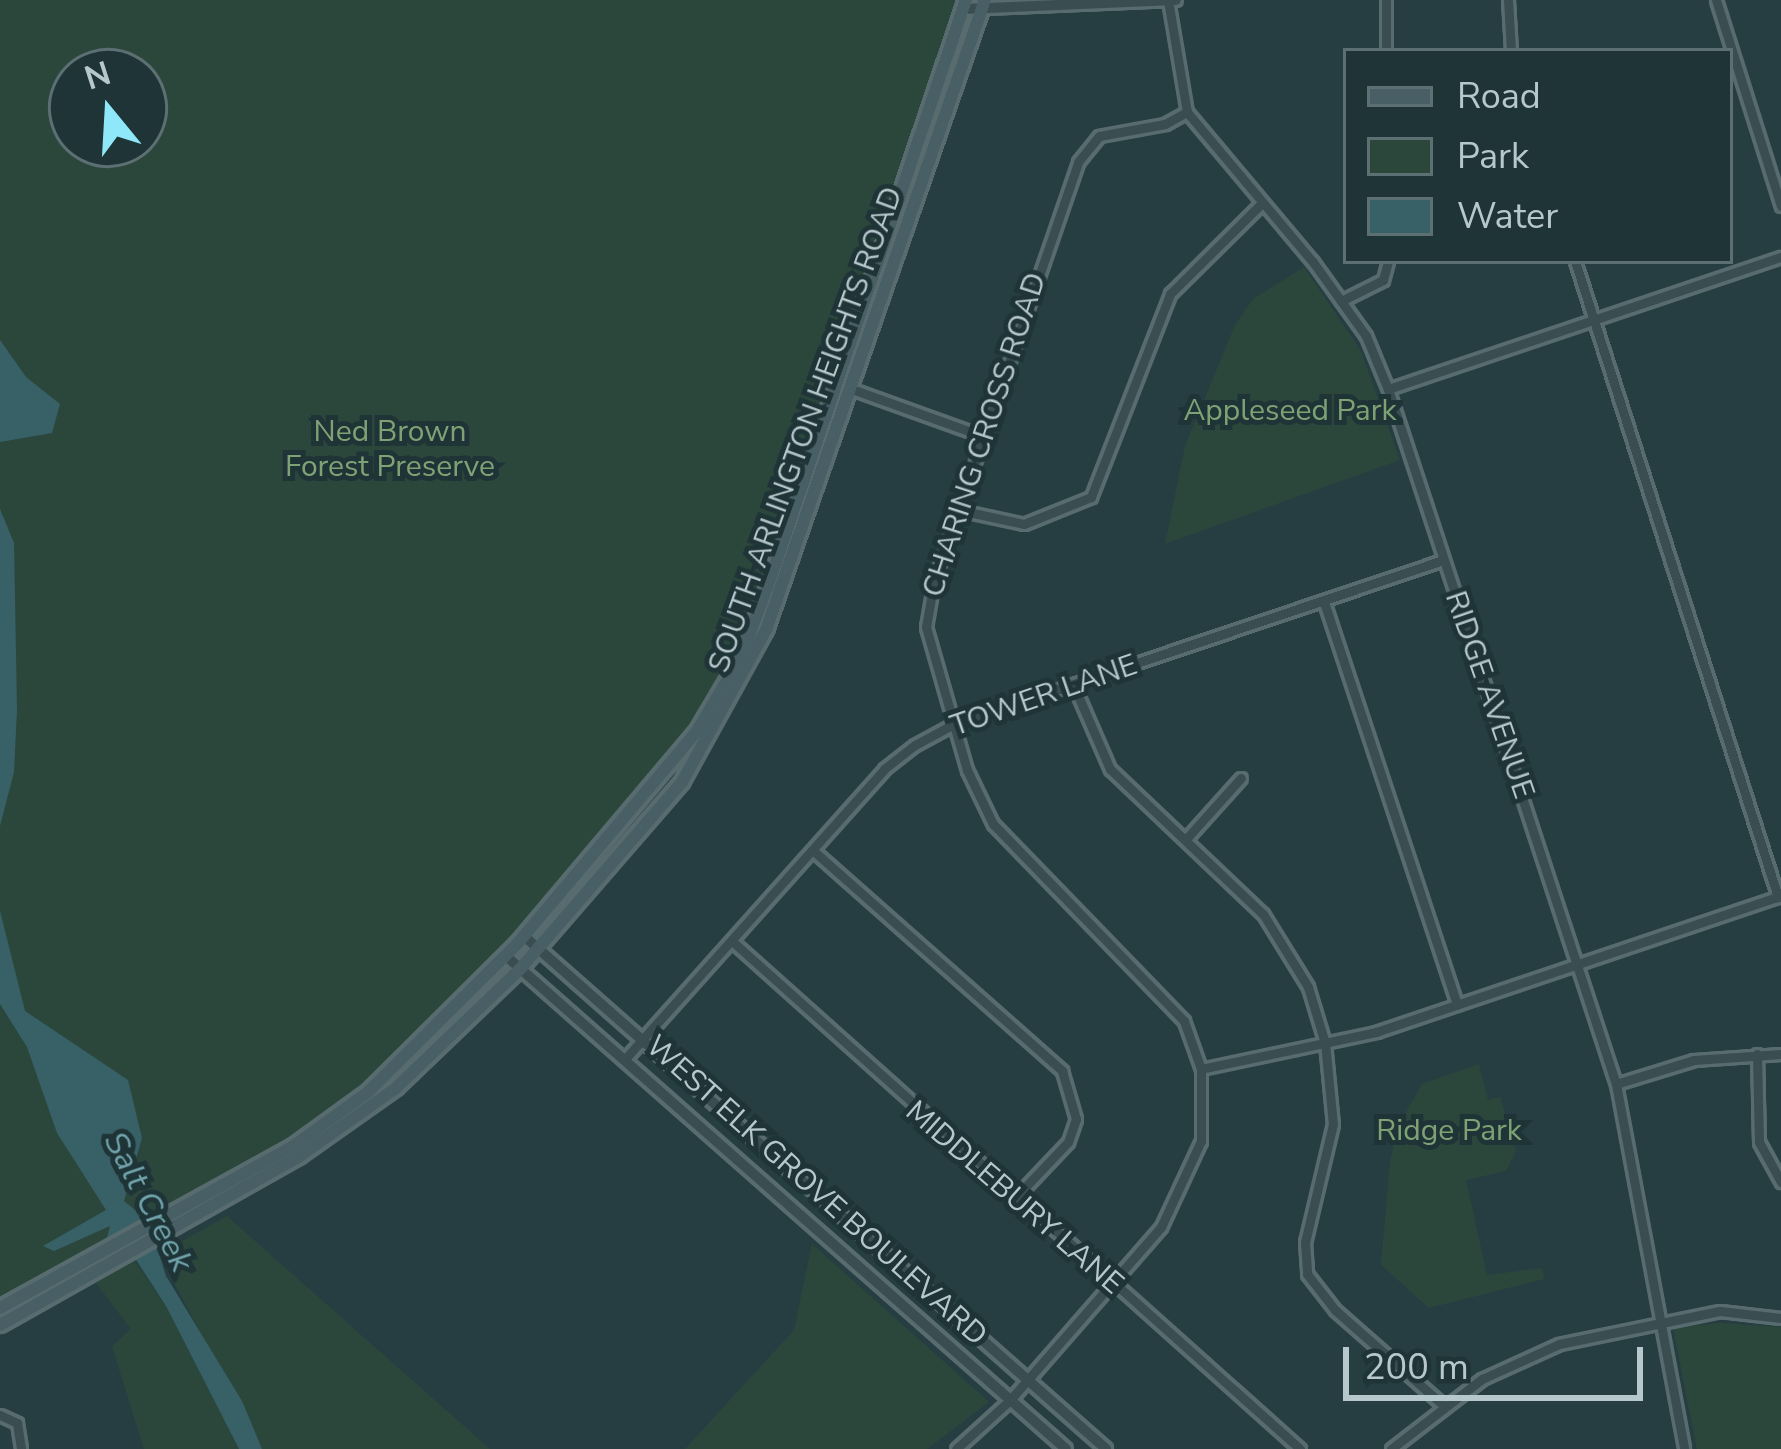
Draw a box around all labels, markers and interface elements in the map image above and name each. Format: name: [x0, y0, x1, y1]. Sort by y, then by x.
north arrow: [48, 48, 168, 168]
legend: [1343, 48, 1733, 264]
text: N: [79, 51, 116, 101]
text: Road: [1457, 72, 1541, 121]
text: Park: [1457, 132, 1529, 181]
street label: SOUTH ARLINGTON HEIGHTS ROAD: [701, 182, 911, 678]
text: Water: [1457, 192, 1558, 241]
street label: CHARING CROSS ROAD: [916, 268, 1054, 602]
park label: Appleseed Park: [1184, 393, 1396, 429]
park label: Ned Brown Forest Preserve: [285, 414, 495, 484]
street label: RIDGE AVENUE: [1437, 587, 1541, 803]
street label: TOWER LANE: [946, 647, 1142, 745]
street label: WEST ELK GROVE BOULEVARD: [638, 1028, 994, 1354]
street label: MIDDLEBURY LANE: [898, 1094, 1130, 1302]
park label: Ridge Park: [1376, 1113, 1522, 1149]
water label: Salt Creek: [95, 1125, 201, 1279]
scale bar: [1349, 1323, 1649, 1397]
text: 200 m: [1364, 1343, 1469, 1392]

